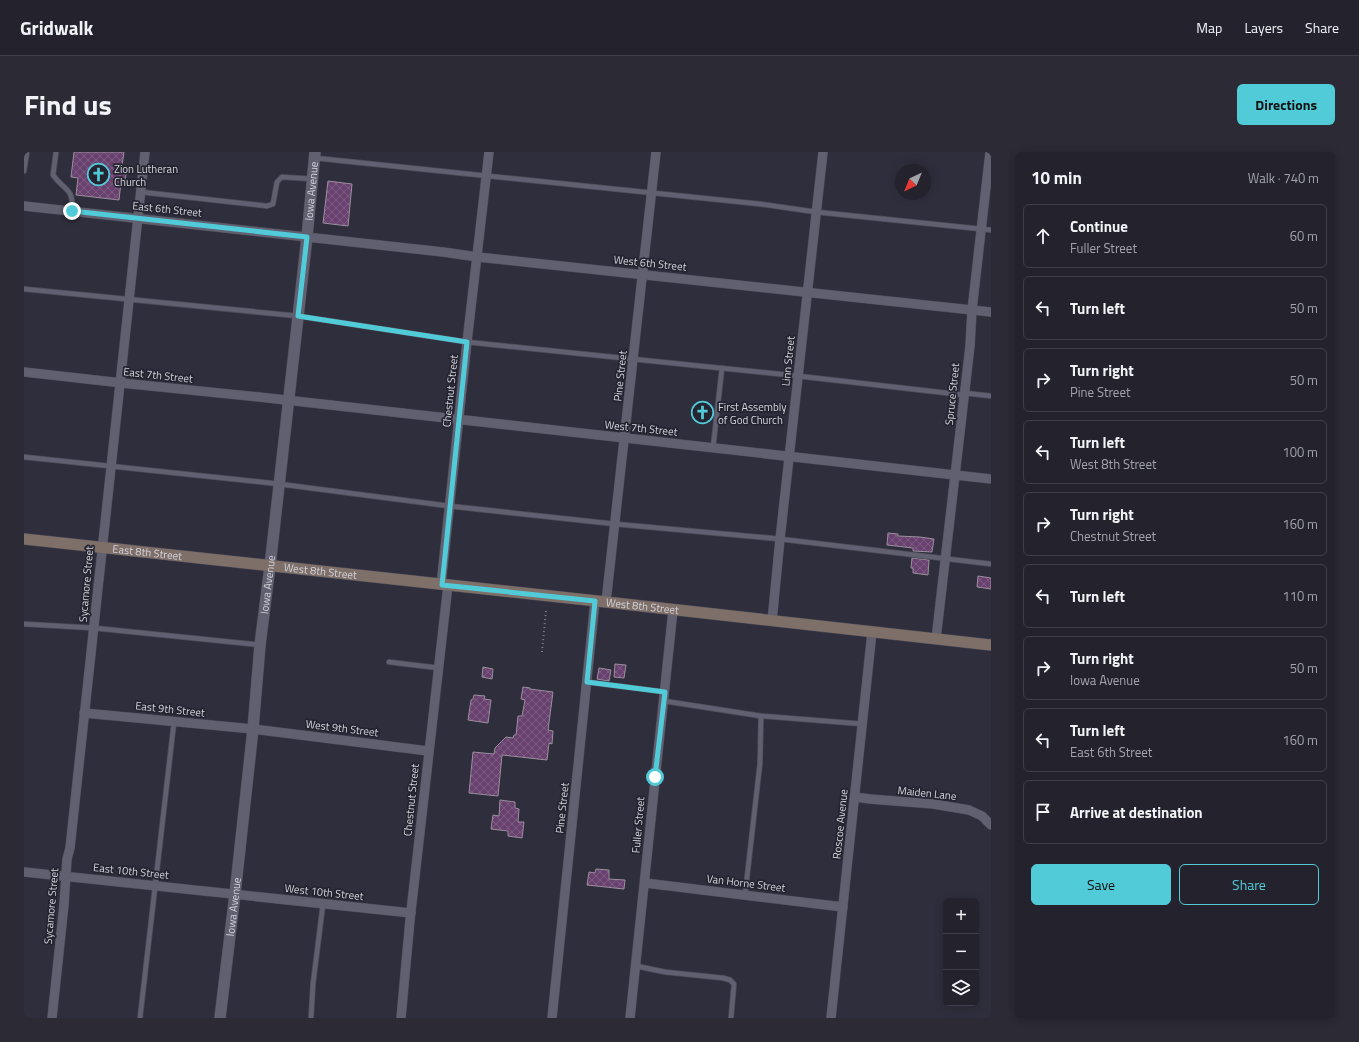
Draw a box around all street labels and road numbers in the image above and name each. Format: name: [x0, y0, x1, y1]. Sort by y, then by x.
street label: Iowa Avenue: [301, 160, 322, 221]
street label: East 6th Street: [132, 197, 203, 221]
street label: West 6th Street: [613, 251, 687, 275]
street label: Linn Street: [777, 335, 799, 387]
street label: Pine Street: [609, 350, 631, 402]
street label: Chestnut Street: [438, 354, 462, 428]
street label: Spruce Street: [941, 362, 963, 426]
street label: East 7th Street: [123, 363, 194, 387]
street label: West 7th Street: [604, 416, 678, 440]
street label: East 8th Street: [112, 541, 183, 564]
street label: Sycamore Street: [75, 545, 97, 623]
street label: Iowa Avenue: [256, 554, 279, 615]
street label: West 8th Street: [283, 559, 358, 583]
street label: West 8th Street: [605, 594, 680, 618]
street label: East 9th Street: [135, 697, 206, 721]
street label: West 9th Street: [305, 716, 379, 740]
street label: Chestnut Street: [399, 763, 423, 837]
street label: Pine Street: [551, 782, 573, 834]
street label: Maiden Lane: [897, 782, 958, 804]
street label: Roscoe Avenue: [828, 788, 852, 860]
street label: Fuller Street: [628, 796, 648, 854]
street label: East 10th Street: [92, 859, 170, 883]
street label: Sycamore Street: [40, 867, 62, 945]
street label: Van Horne Street: [706, 870, 786, 896]
street label: Iowa Avenue: [222, 876, 245, 937]
street label: West 10th Street: [284, 880, 364, 904]

